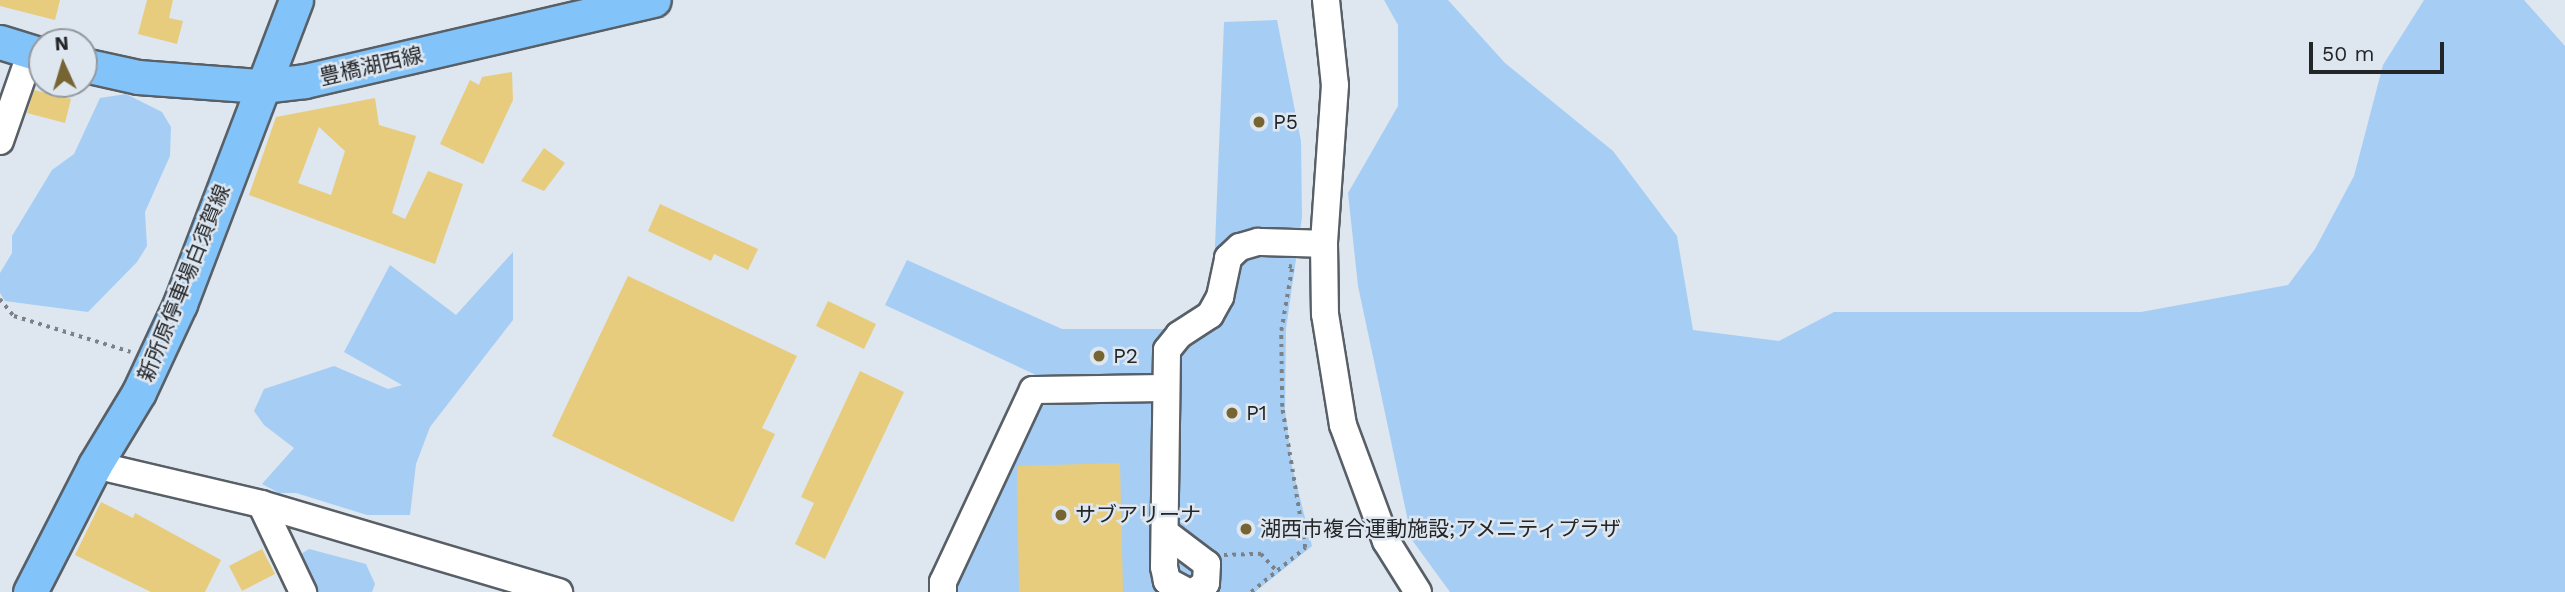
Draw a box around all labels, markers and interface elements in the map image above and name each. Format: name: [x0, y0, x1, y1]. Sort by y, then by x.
north arrow: [28, 28, 98, 98]
scale bar: [2313, 28, 2448, 72]
text: N: [54, 32, 69, 56]
text: 50 m: [2322, 41, 2374, 66]
street label: 豊橋湖西線: [317, 42, 425, 90]
place label: P5: [1273, 109, 1298, 135]
marker: P5: [1251, 114, 1267, 130]
street label: 新所原停車場白須賀線: [133, 181, 235, 385]
place label: P2: [1113, 343, 1138, 369]
marker: P2: [1091, 348, 1107, 364]
place label: P1: [1246, 400, 1267, 426]
marker: P1: [1224, 405, 1240, 421]
place label: サブアリーナ: [1075, 502, 1201, 528]
marker: サブアリーナ: [1053, 507, 1069, 523]
place label: 湖西市複合運動施設;アメニティプラザ: [1260, 516, 1623, 542]
marker: 湖西市複合運動施設;アメニティプラザ: [1238, 521, 1254, 537]

